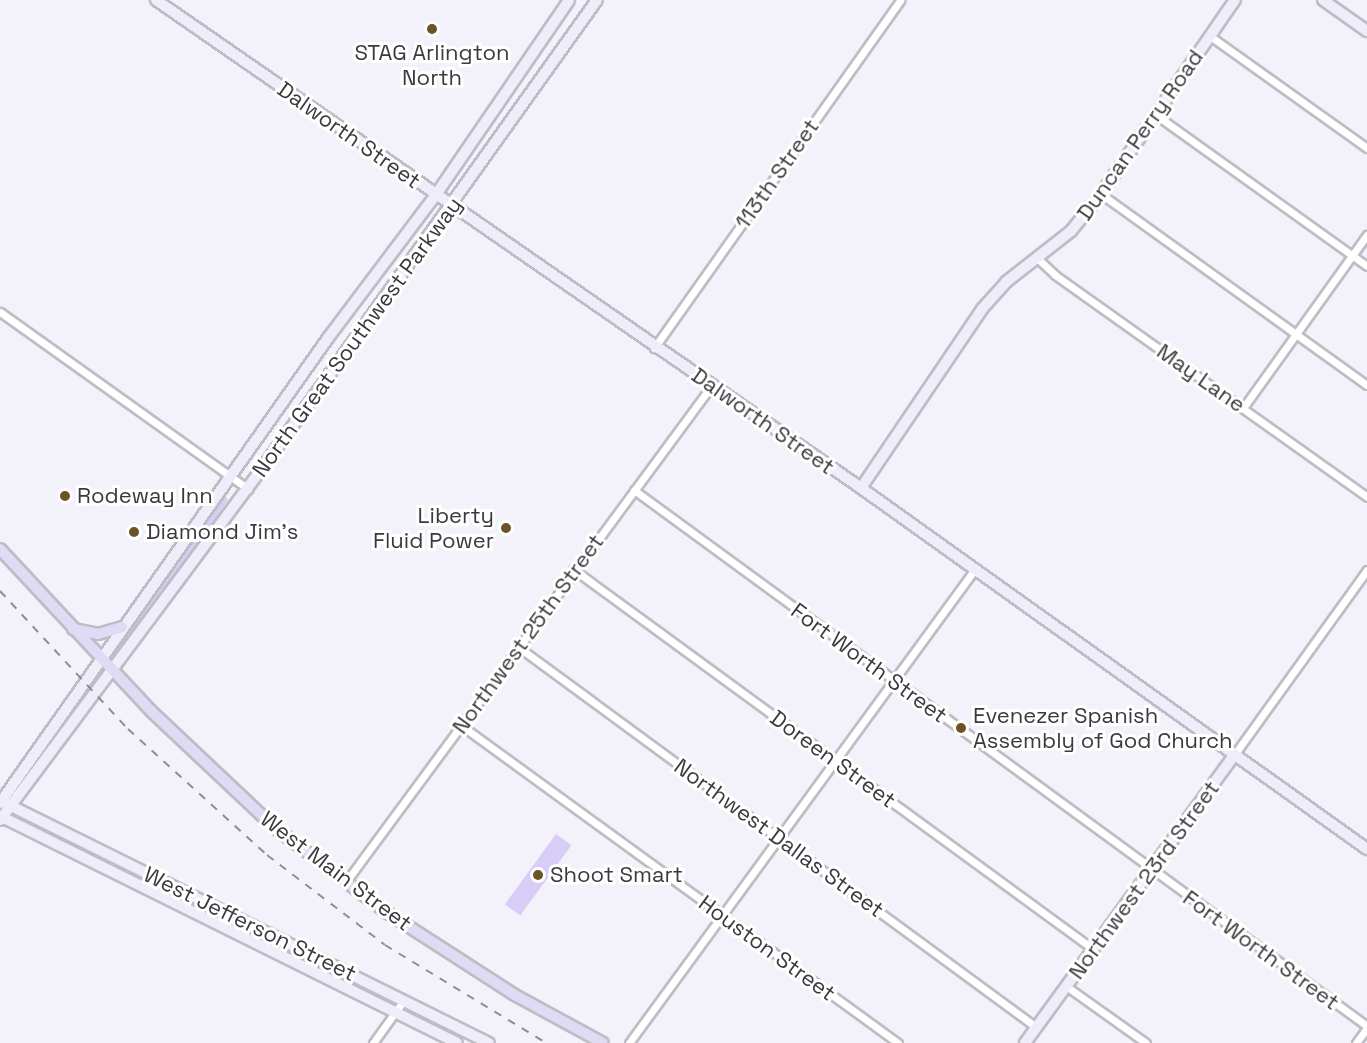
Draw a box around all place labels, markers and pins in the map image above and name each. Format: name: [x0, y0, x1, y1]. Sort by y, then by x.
marker: STAG Arlington North: [425, 22, 439, 36]
place label: STAG Arlington North: [354, 39, 510, 90]
place label: Rodeway Inn: [77, 483, 213, 509]
marker: Rodeway Inn: [58, 489, 72, 503]
place label: Liberty Fluid Power: [373, 502, 494, 554]
place label: Diamond Jim's: [146, 519, 298, 545]
marker: Liberty Fluid Power: [499, 521, 513, 535]
marker: Diamond Jim's: [127, 525, 141, 539]
place label: Evenezer Spanish Assembly of God Church: [973, 702, 1233, 754]
marker: Evenezer Spanish Assembly of God Church: [954, 721, 968, 735]
place label: Shoot Smart: [550, 862, 683, 888]
marker: Shoot Smart: [531, 868, 545, 882]

